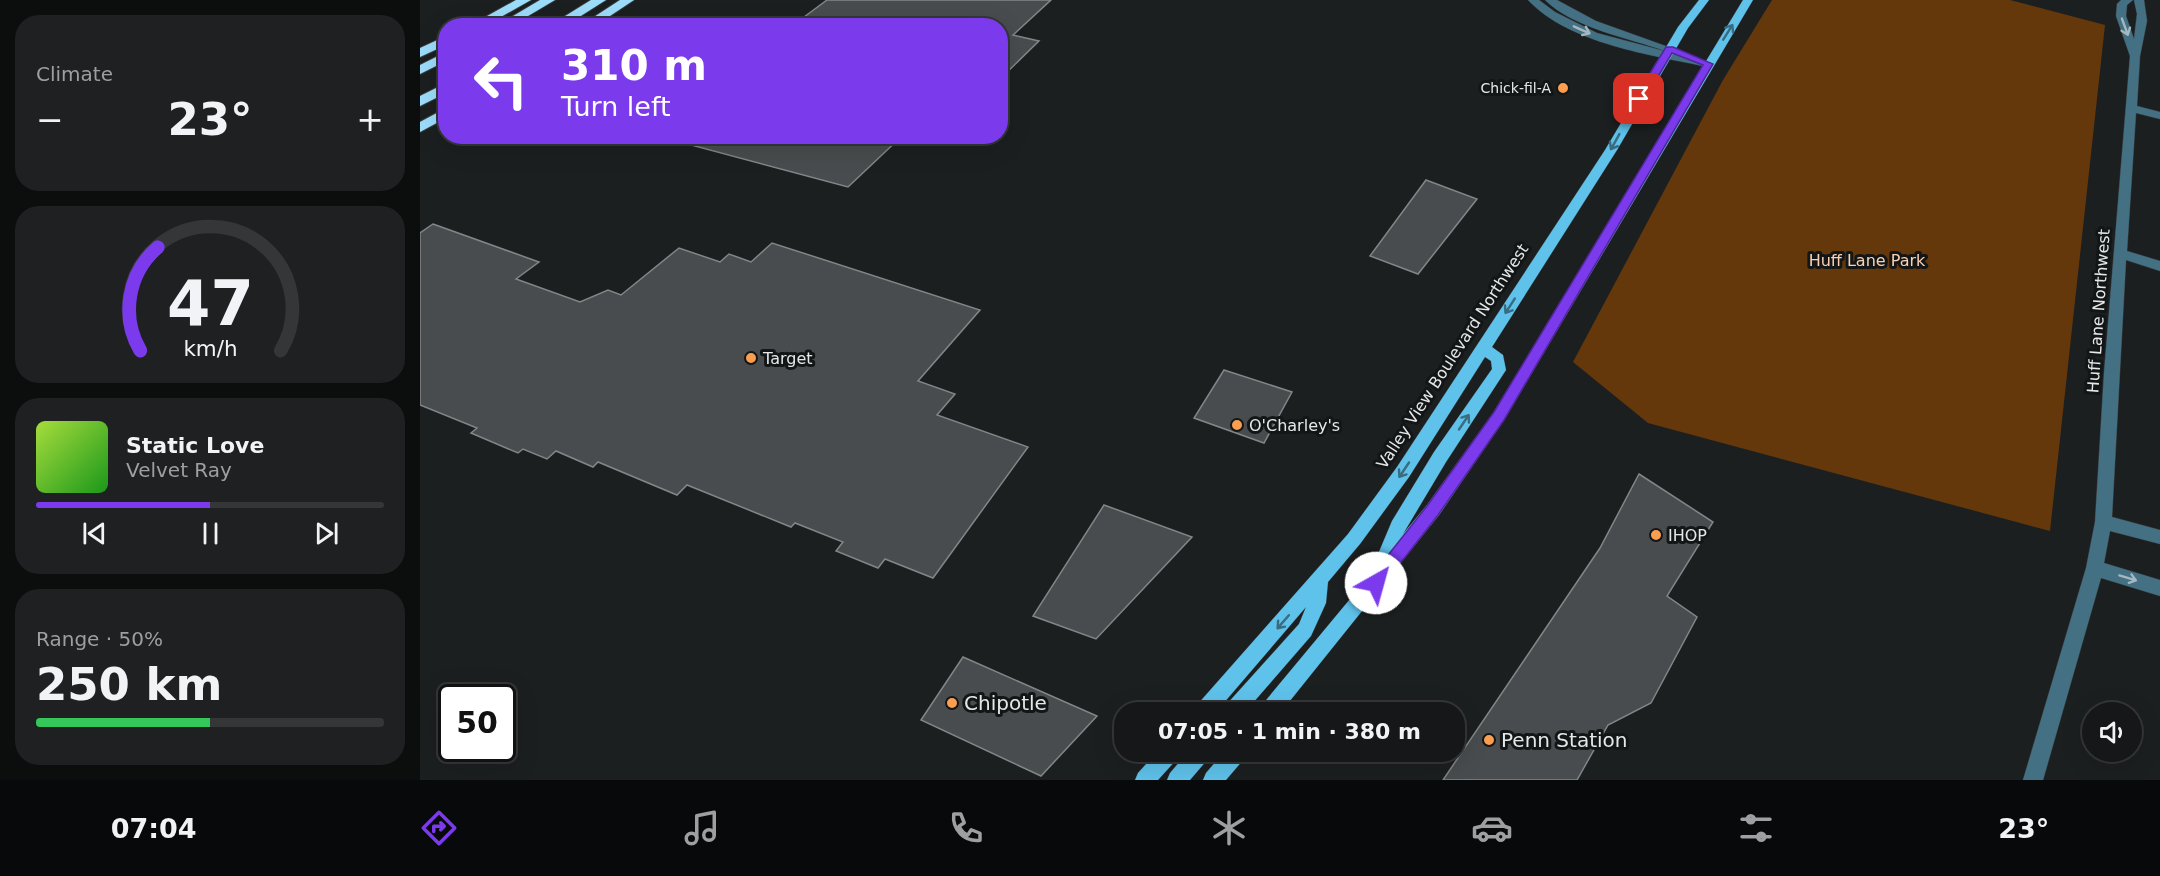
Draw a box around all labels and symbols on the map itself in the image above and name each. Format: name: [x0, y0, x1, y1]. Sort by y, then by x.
one-way arrow: [2120, 17, 2131, 36]
one-way arrow: [1722, 24, 1734, 41]
one-way arrow: [1573, 25, 1591, 36]
pin: [1613, 73, 1664, 124]
place label: Chick-fil-A: [1481, 80, 1551, 96]
marker: Chick-fil-A: [1556, 81, 1570, 95]
one-way arrow: [1609, 133, 1621, 150]
street label: Huff Lane Northwest: [2083, 228, 2114, 394]
street label: Valley View Boulevard Northwest: [1373, 240, 1532, 472]
park label: Huff Lane Park: [1809, 251, 1926, 270]
one-way arrow: [1504, 297, 1516, 314]
place label: Target: [762, 349, 813, 368]
marker: Target: [744, 351, 758, 365]
one-way arrow: [1458, 414, 1470, 430]
place label: O'Charley's: [1249, 416, 1340, 435]
marker: O'Charley's: [1230, 418, 1244, 432]
one-way arrow: [1398, 461, 1410, 477]
place label: IHOP: [1668, 526, 1707, 545]
marker: IHOP: [1649, 528, 1663, 542]
position arrow: [1344, 551, 1408, 615]
one-way arrow: [2118, 573, 2137, 584]
one-way arrow: [1276, 614, 1290, 629]
speed limit sign: 50: [438, 684, 516, 762]
place label: Chipotle: [964, 691, 1047, 715]
marker: Chipotle: [945, 696, 959, 710]
place label: Penn Station: [1501, 728, 1627, 752]
marker: Penn Station: [1482, 733, 1496, 747]

